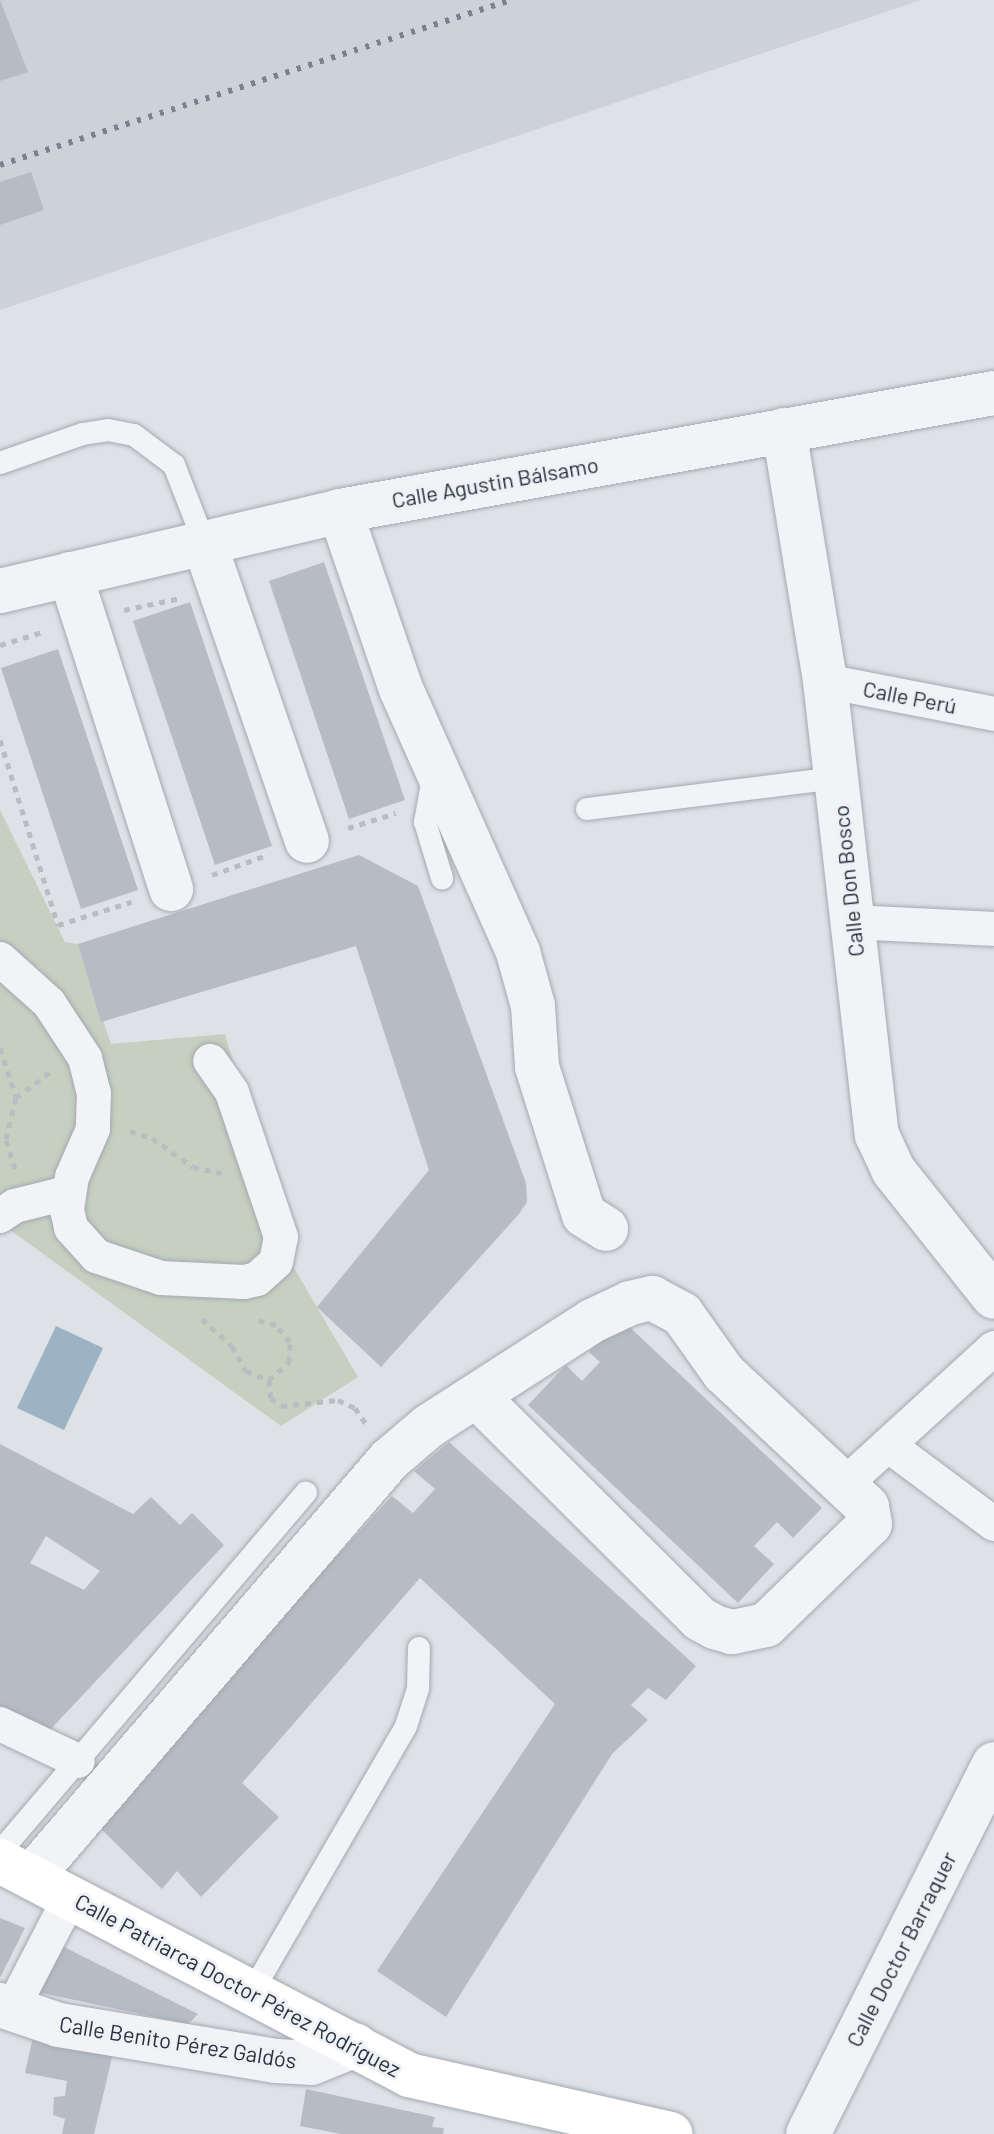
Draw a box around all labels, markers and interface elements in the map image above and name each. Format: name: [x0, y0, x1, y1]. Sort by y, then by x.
street label: Calle Agustin Bálsamo: [390, 451, 600, 513]
street label: Calle Perú: [861, 675, 959, 719]
street label: Calle Don Bosco: [827, 804, 869, 958]
street label: Calle Doctor Barraquer: [840, 1847, 962, 2051]
street label: Calle Patriarca Doctor Pérez Rodríguez: [71, 1888, 405, 2082]
street label: Calle Benito Pérez Galdós: [57, 2010, 299, 2074]

